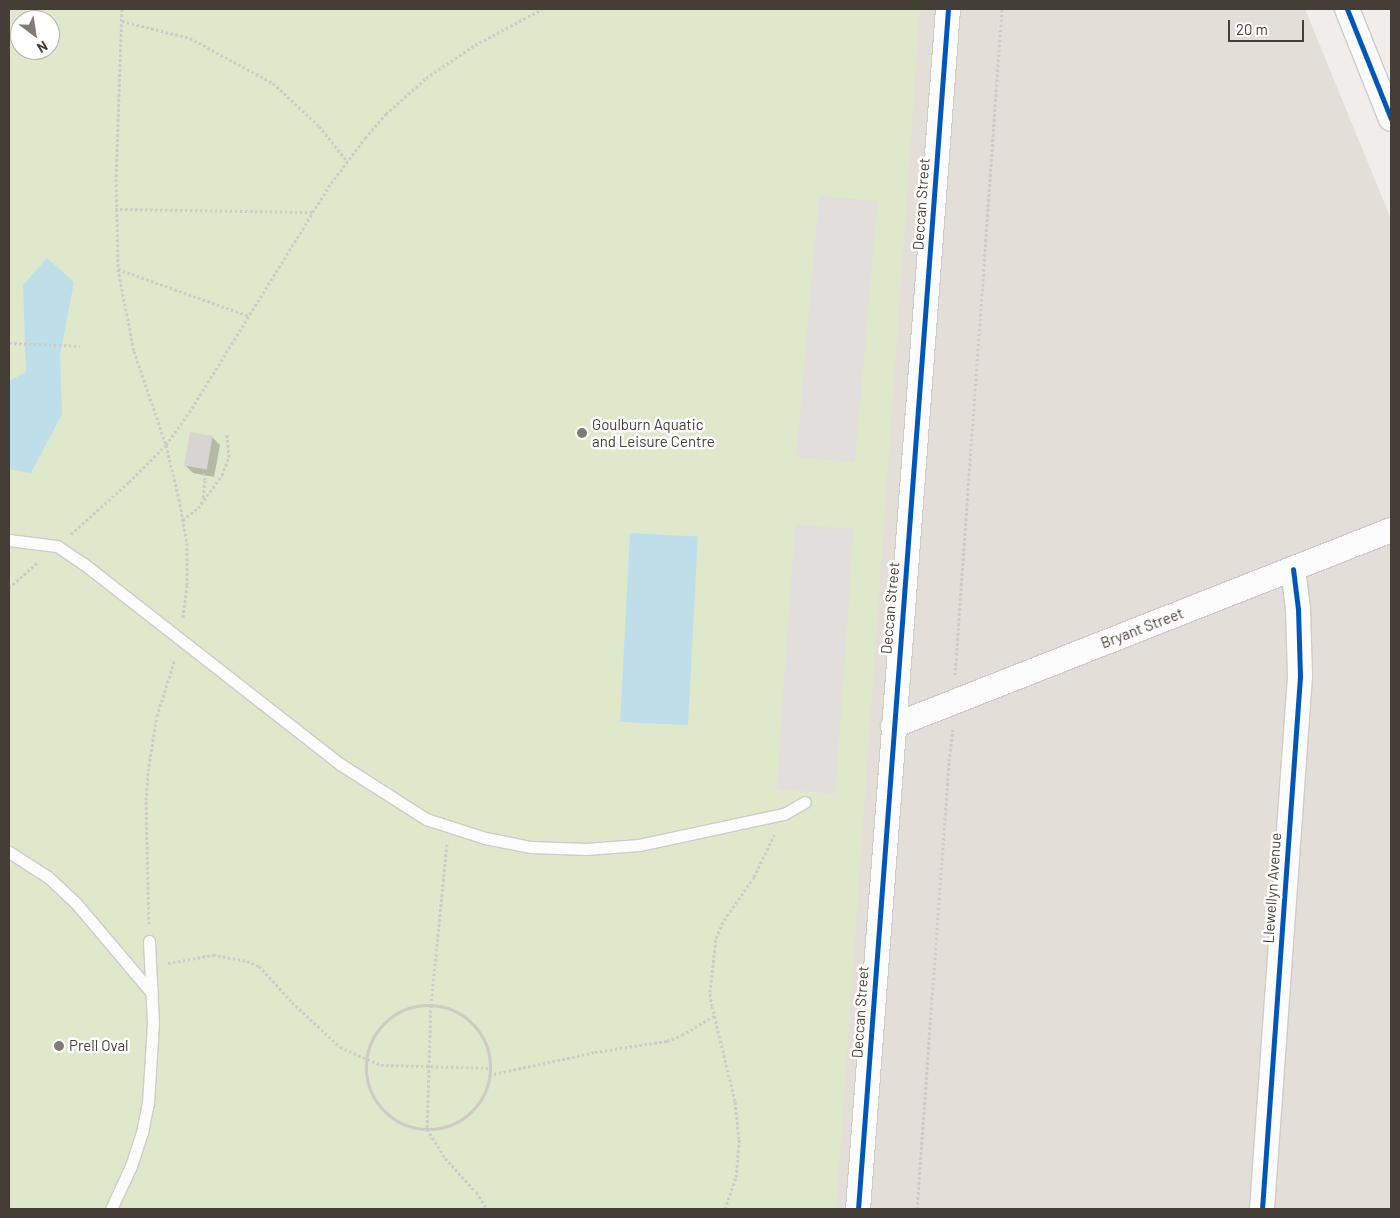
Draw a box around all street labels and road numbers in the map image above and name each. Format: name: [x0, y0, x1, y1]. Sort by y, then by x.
street label: Deccan Street: [909, 157, 933, 251]
street label: Deccan Street: [877, 561, 903, 655]
street label: Bryant Street: [1098, 604, 1186, 652]
street label: Llewellyn Avenue: [1259, 832, 1285, 944]
street label: Deccan Street: [848, 965, 872, 1059]

